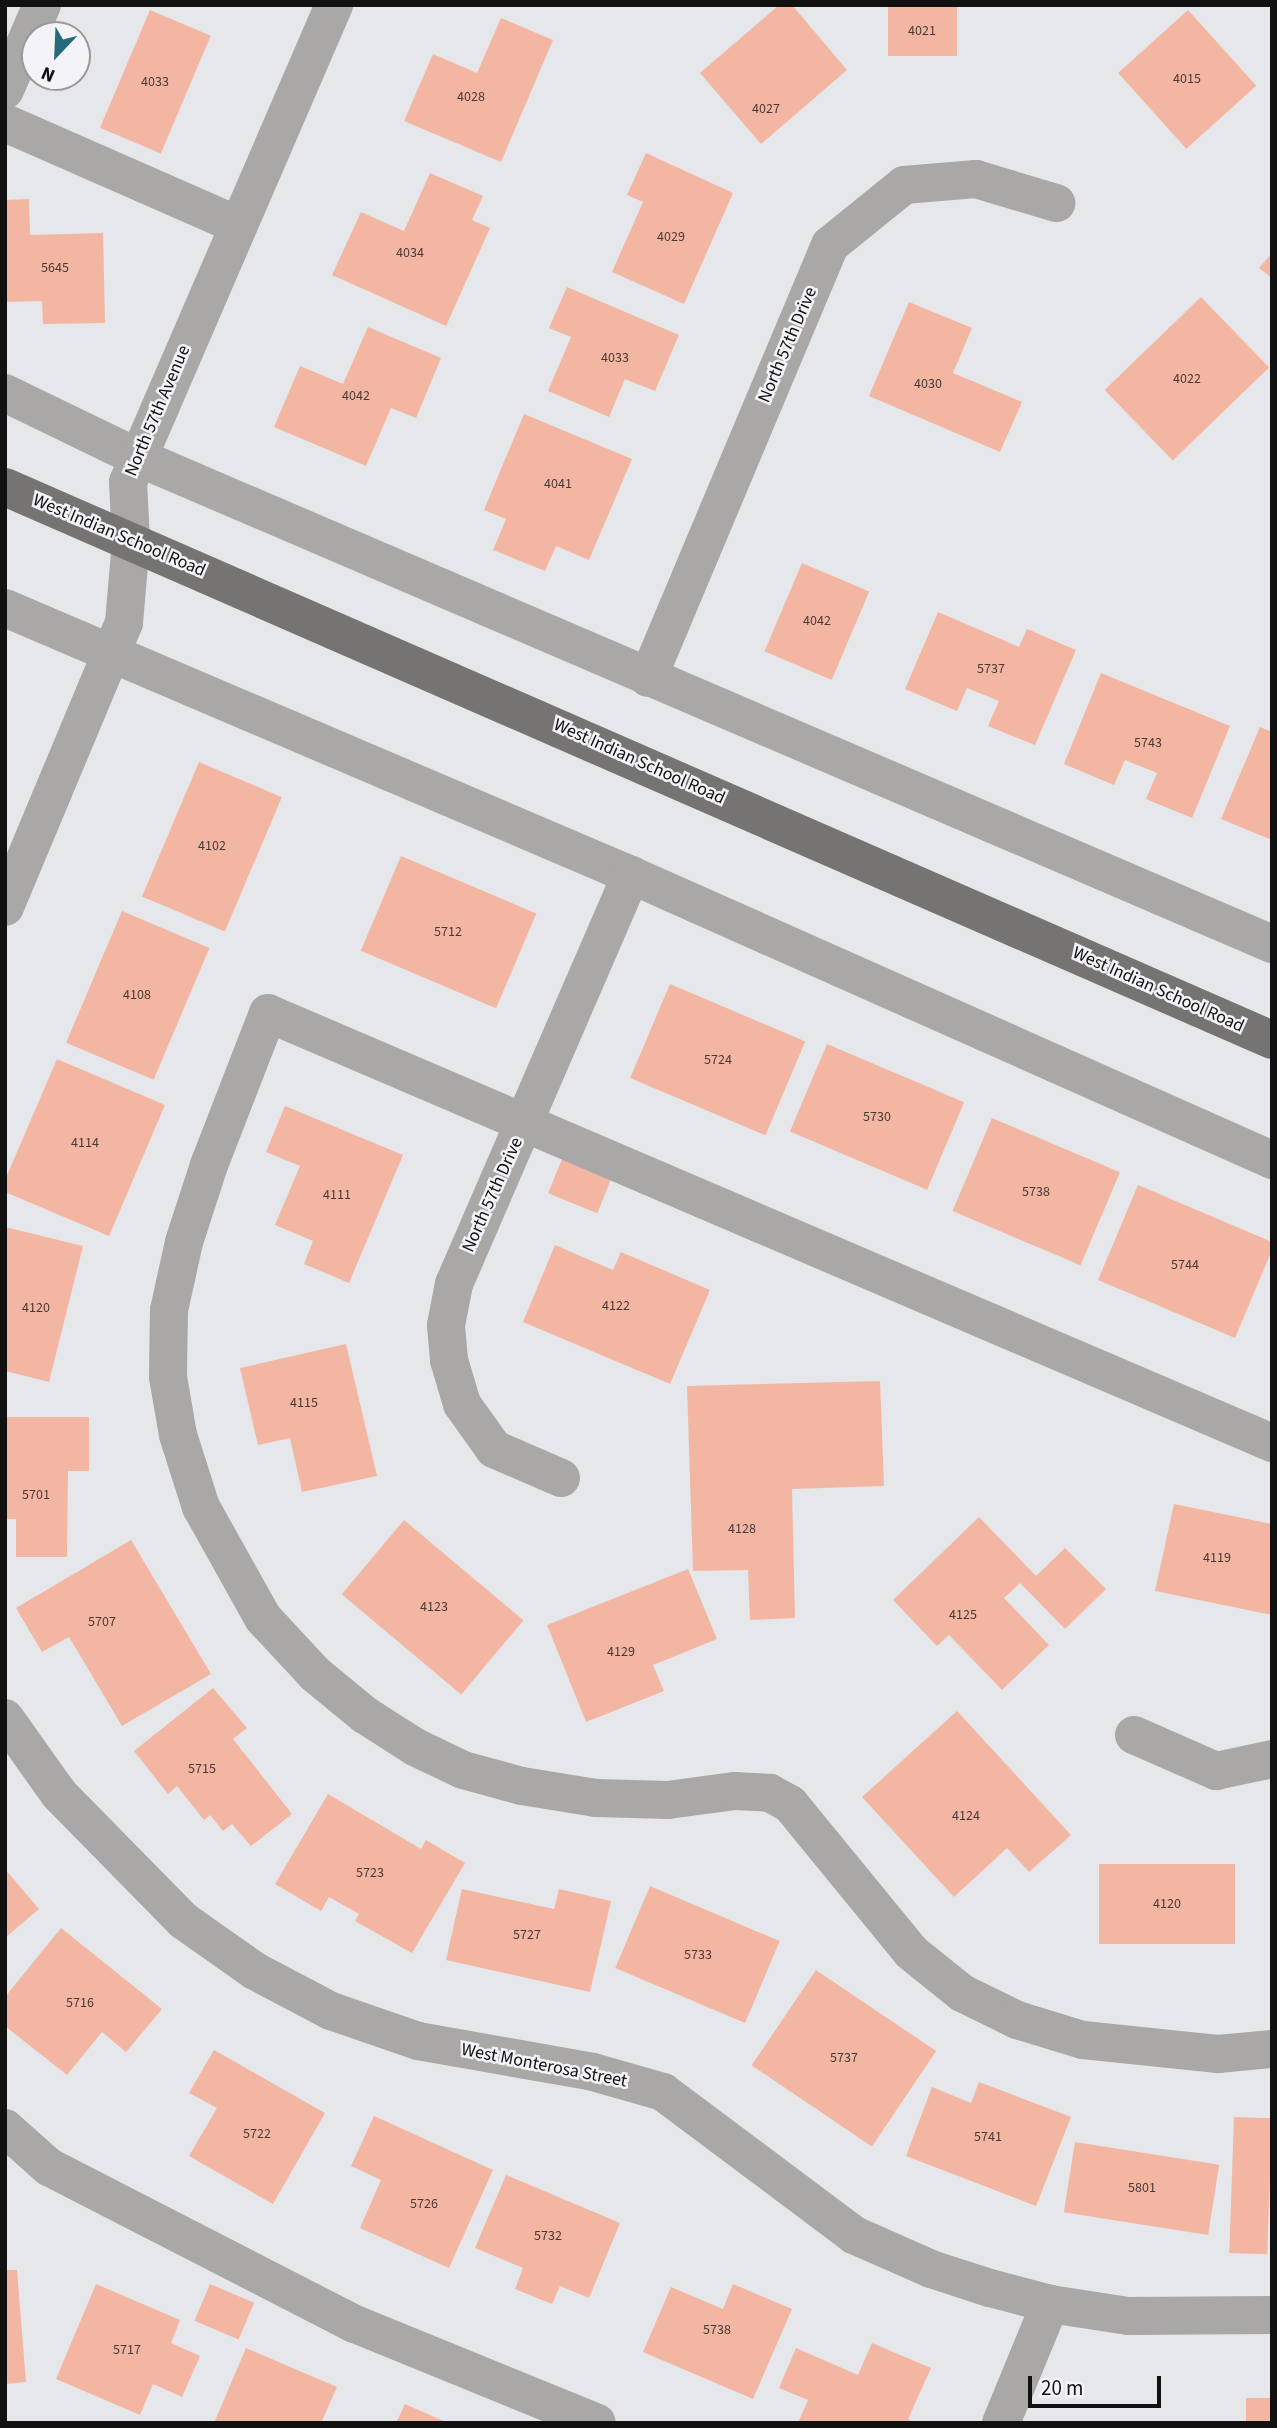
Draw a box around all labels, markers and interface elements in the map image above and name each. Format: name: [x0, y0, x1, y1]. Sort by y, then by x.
north arrow: [21, 21, 91, 91]
house number: 4021: [908, 23, 936, 39]
text: N: [37, 59, 59, 89]
house number: 4015: [1173, 71, 1201, 87]
house number: 4033: [141, 74, 169, 90]
house number: 4028: [457, 89, 485, 105]
house number: 4027: [752, 101, 780, 117]
house number: 4029: [657, 229, 685, 245]
house number: 4034: [396, 245, 424, 261]
house number: 5645: [41, 260, 69, 276]
street label: North 57th Drive: [754, 284, 822, 406]
street label: North 57th Avenue: [121, 342, 195, 480]
house number: 4033: [601, 350, 629, 366]
house number: 4022: [1173, 371, 1201, 387]
house number: 4030: [914, 376, 942, 392]
house number: 4042: [342, 388, 370, 404]
house number: 4041: [544, 476, 572, 492]
street label: West Indian School Road: [29, 490, 209, 582]
house number: 4042: [803, 613, 831, 629]
house number: 5737: [977, 661, 1005, 677]
street label: West Indian School Road: [550, 714, 728, 810]
house number: 5743: [1134, 735, 1162, 751]
house number: 4102: [198, 838, 226, 854]
house number: 5712: [434, 924, 462, 940]
street label: West Indian School Road: [1069, 942, 1247, 1038]
house number: 4108: [123, 987, 151, 1003]
house number: 5724: [704, 1052, 732, 1068]
house number: 5730: [863, 1109, 891, 1125]
street label: North 57th Drive: [458, 1134, 528, 1256]
house number: 4114: [71, 1135, 99, 1151]
house number: 5738: [1022, 1184, 1050, 1200]
house number: 4111: [323, 1187, 351, 1203]
house number: 5744: [1171, 1257, 1199, 1273]
house number: 4122: [602, 1298, 630, 1314]
house number: 4120: [22, 1300, 50, 1316]
house number: 4115: [290, 1395, 318, 1411]
house number: 5701: [22, 1487, 50, 1503]
house number: 4128: [728, 1521, 756, 1537]
house number: 4119: [1203, 1550, 1231, 1566]
house number: 4123: [420, 1599, 448, 1615]
house number: 4125: [949, 1607, 977, 1623]
house number: 5707: [88, 1614, 116, 1630]
house number: 4129: [607, 1644, 635, 1660]
house number: 5715: [188, 1761, 216, 1777]
house number: 4124: [952, 1808, 980, 1824]
house number: 5723: [356, 1865, 384, 1881]
house number: 4120: [1153, 1896, 1181, 1912]
house number: 5727: [513, 1927, 541, 1943]
house number: 5733: [684, 1947, 712, 1963]
house number: 5716: [66, 1995, 94, 2011]
street label: West Monterosa Street: [459, 2039, 629, 2093]
house number: 5737: [830, 2050, 858, 2066]
house number: 5722: [243, 2126, 271, 2142]
house number: 5741: [974, 2129, 1002, 2145]
house number: 5801: [1128, 2180, 1156, 2196]
house number: 5726: [410, 2196, 438, 2212]
house number: 5732: [534, 2228, 562, 2244]
house number: 5738: [703, 2322, 731, 2338]
house number: 5717: [113, 2342, 141, 2358]
scale bar: [1032, 2362, 1165, 2406]
text: 20 m: [1041, 2373, 1083, 2403]

